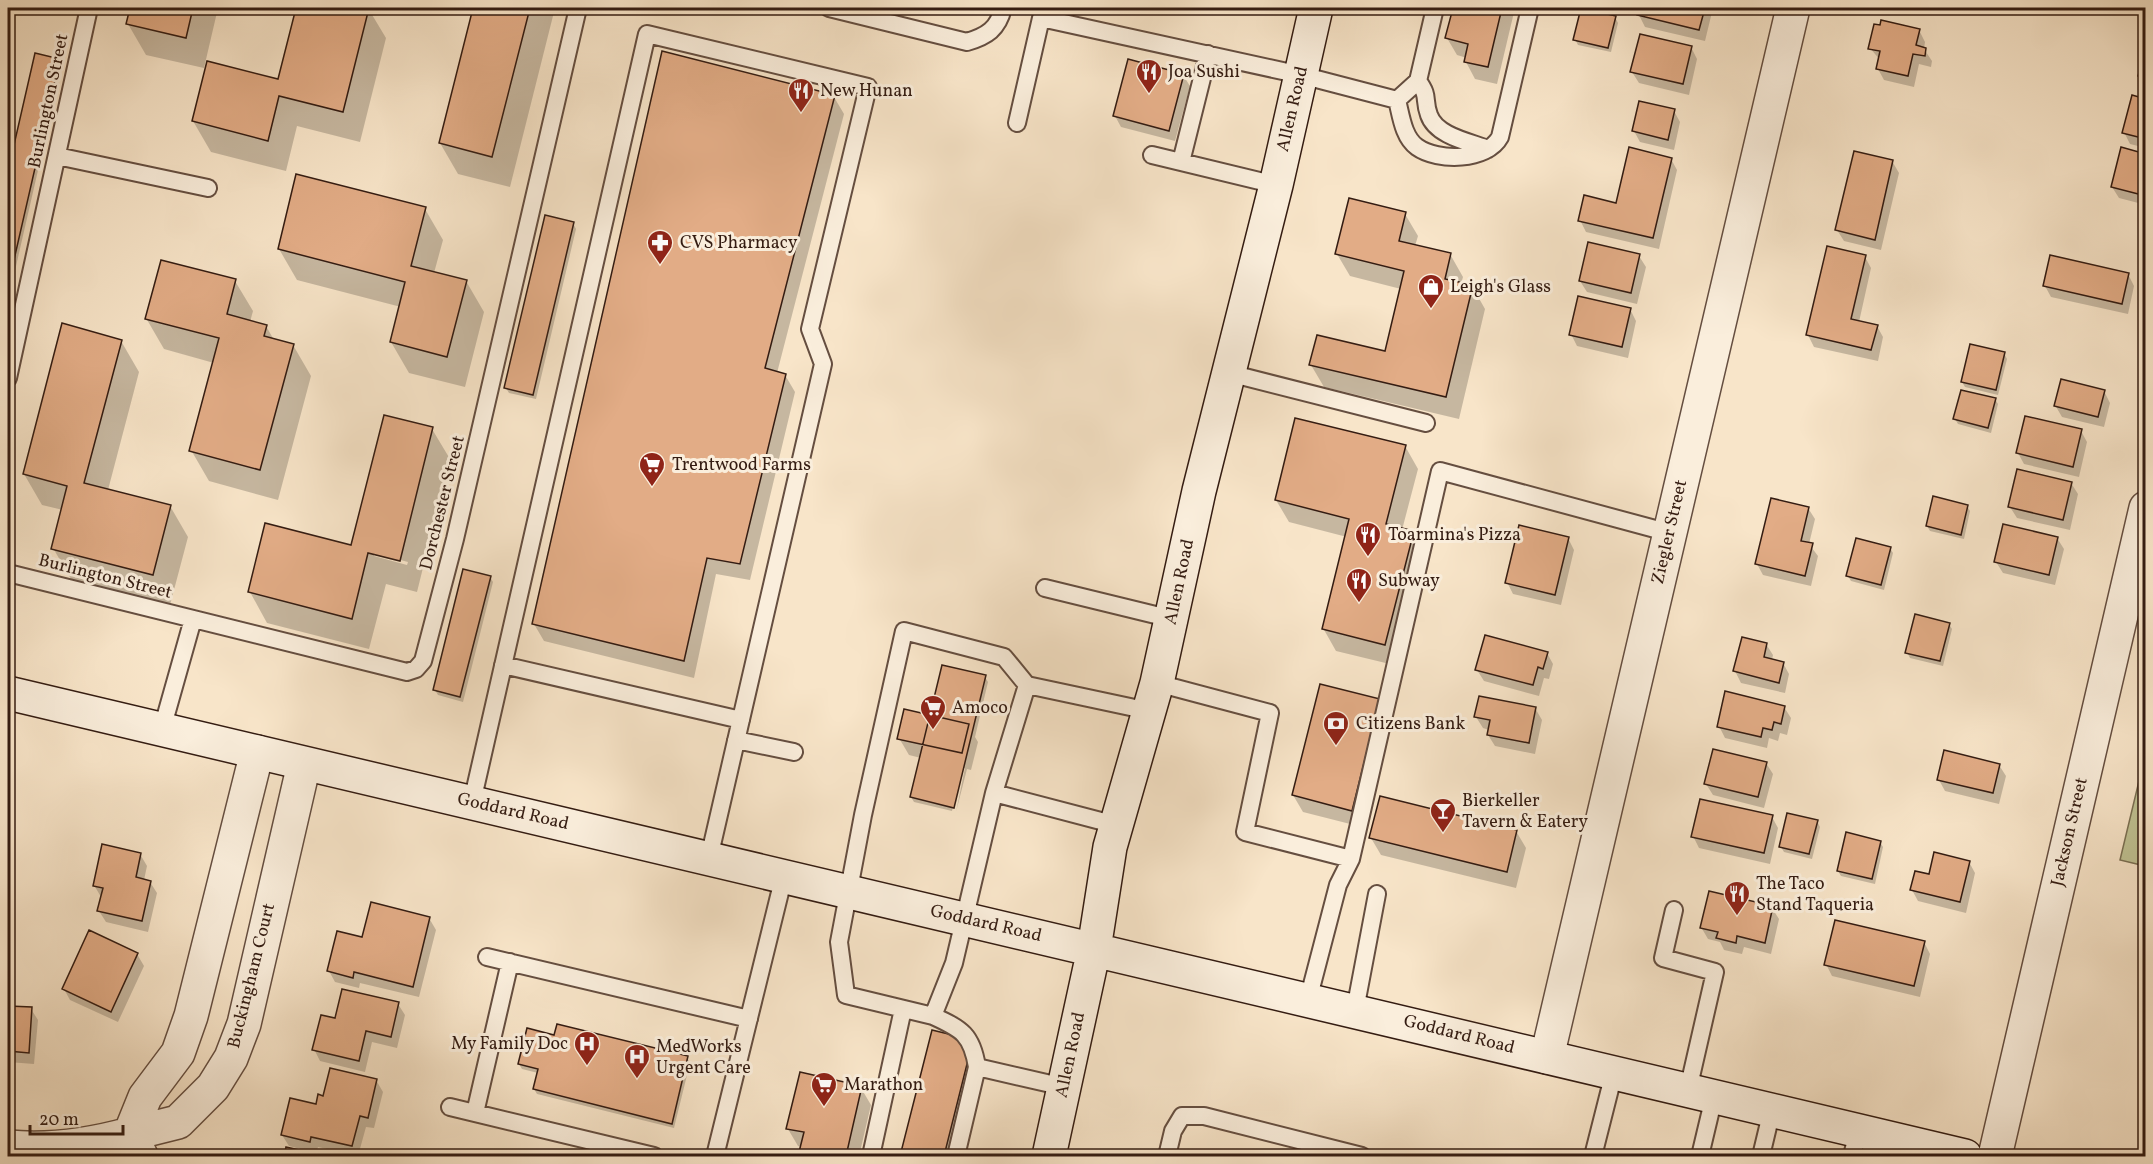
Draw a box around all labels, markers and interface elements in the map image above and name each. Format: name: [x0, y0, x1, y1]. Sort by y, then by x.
street label: Burlington Street: [23, 31, 75, 171]
restaurant icon: Joa Sushi: [1134, 57, 1164, 95]
place label: Joa Sushi: [1168, 60, 1240, 85]
street label: Allen Road: [1271, 64, 1315, 154]
restaurant icon: New Hunan: [786, 76, 816, 114]
place label: New Hunan: [820, 79, 913, 104]
pharmacy icon: CVS Pharmacy: [645, 228, 675, 266]
place label: CVS Pharmacy: [680, 231, 798, 256]
shop icon: Leigh's Glass: [1416, 272, 1446, 310]
place label: Leigh's Glass: [1450, 275, 1551, 300]
street label: Dorchester Street: [414, 433, 472, 573]
supermarket icon: Trentwood Farms: [637, 450, 667, 488]
place label: Trentwood Farms: [672, 453, 811, 478]
street label: Ziegler Street: [1646, 477, 1694, 587]
restaurant icon: Toarmina's Pizza: [1353, 520, 1383, 558]
place label: Toarmina's Pizza: [1388, 523, 1521, 548]
street label: Allen Road: [1159, 537, 1201, 627]
street label: Burlington Street: [36, 548, 174, 606]
restaurant icon: Subway: [1344, 566, 1374, 604]
place label: Subway: [1378, 569, 1440, 594]
supermarket icon: Amoco: [918, 693, 948, 731]
place label: Amoco: [952, 696, 1008, 721]
bank icon: Citizens Bank: [1321, 709, 1351, 747]
place label: Citizens Bank: [1356, 712, 1465, 737]
street label: Jackson Street: [2045, 775, 2095, 889]
street label: Goddard Road: [455, 787, 571, 837]
place label: Bierkeller Tavern & Eatery: [1462, 789, 1588, 835]
bar icon: Bierkeller Tavern & Eatery: [1428, 796, 1458, 834]
place label: The Taco Stand Taqueria: [1756, 872, 1874, 918]
restaurant icon: The Taco Stand Taqueria: [1722, 879, 1752, 917]
street label: Goddard Road: [928, 899, 1044, 949]
street label: Buckingham Court: [222, 901, 282, 1051]
street label: Goddard Road: [1401, 1009, 1517, 1061]
street label: Allen Road: [1050, 1010, 1092, 1100]
hospital icon: My Family Doc: [572, 1029, 602, 1067]
place label: My Family Doc: [451, 1032, 568, 1057]
place label: MedWorks Urgent Care: [656, 1035, 751, 1081]
hospital icon: MedWorks Urgent Care: [622, 1042, 652, 1080]
supermarket icon: Marathon: [809, 1070, 839, 1108]
place label: Marathon: [844, 1073, 924, 1098]
scale bar: [30, 1098, 123, 1136]
text: 20 m: [39, 1108, 79, 1133]

